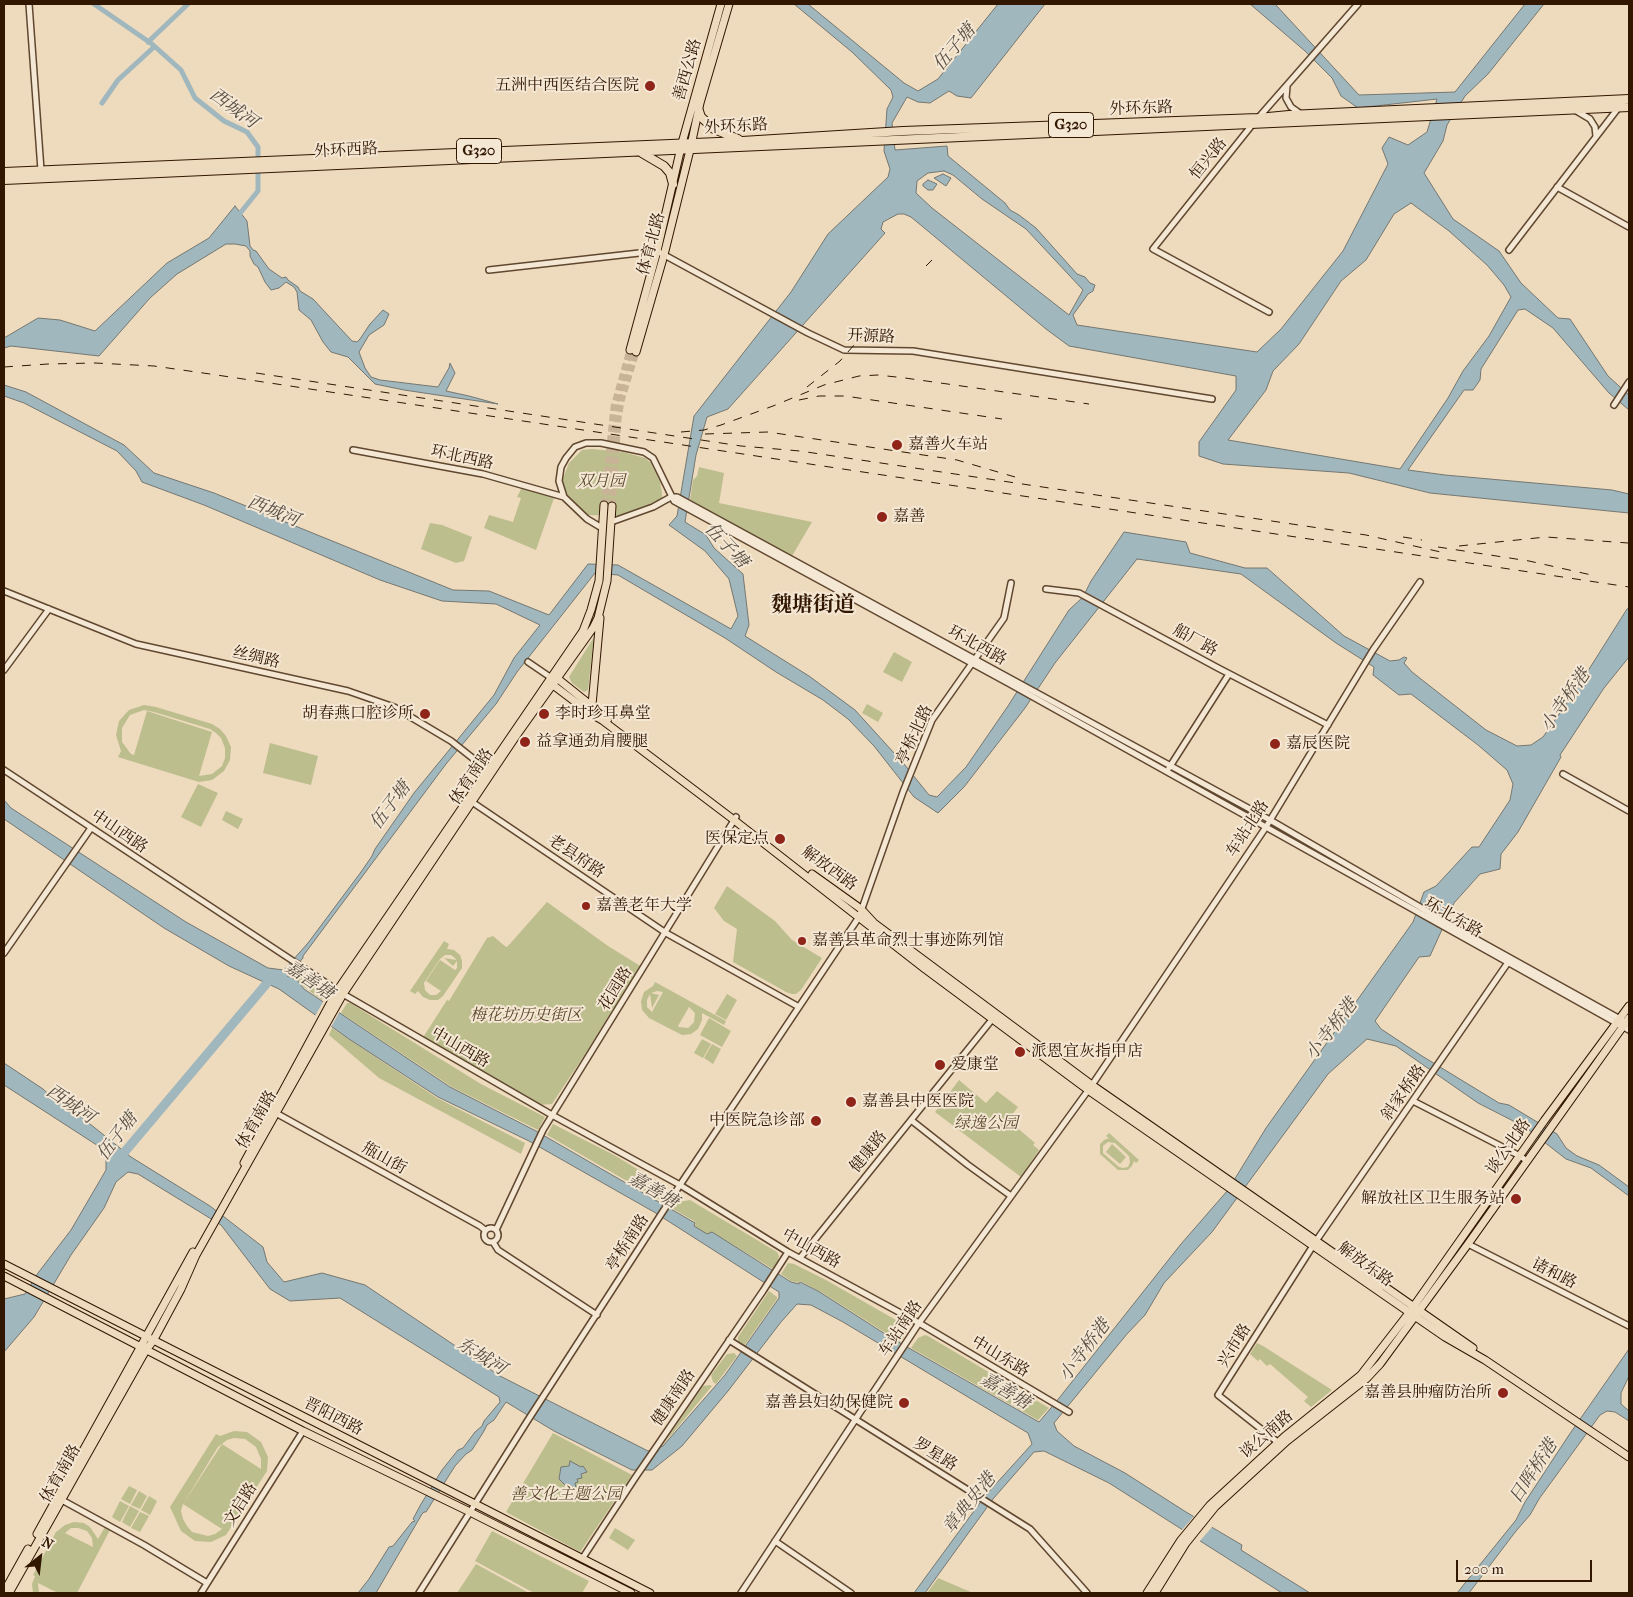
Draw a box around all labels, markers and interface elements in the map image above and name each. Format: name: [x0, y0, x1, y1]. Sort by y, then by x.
water label: 伍子塘: [929, 20, 981, 76]
street label: 善西公路: [670, 37, 706, 103]
place label: 五洲中西医结合医院: [495, 76, 639, 96]
marker: 五洲中西医结合医院: [643, 79, 657, 93]
water label: 西城河: [205, 84, 261, 134]
street label: 外环东路: [1109, 98, 1173, 120]
road number: G320: [1048, 112, 1094, 138]
street label: 外环东路: [704, 116, 768, 138]
street label: 恒兴路: [1186, 134, 1232, 184]
road number: G320: [456, 138, 502, 164]
street label: 外环西路: [314, 140, 378, 162]
street label: 体育北路: [634, 211, 670, 277]
street label: 开源路: [847, 326, 895, 348]
place label: 嘉善火车站: [908, 435, 988, 455]
marker: 嘉善火车站: [890, 438, 904, 452]
street label: 环北西路: [429, 442, 495, 474]
park label: 双月园: [577, 472, 625, 492]
water label: 西城河: [244, 492, 302, 532]
place label: 嘉善: [893, 507, 925, 527]
marker: 嘉善: [875, 510, 889, 524]
water label: 伍子塘: [700, 519, 752, 573]
district label: 魏塘街道: [771, 593, 855, 619]
street label: 船厂路: [1169, 621, 1221, 661]
street label: 环北西路: [944, 622, 1010, 670]
street label: 丝绸路: [230, 643, 282, 673]
water label: 小寺桥港: [1537, 665, 1595, 737]
street label: 亭桥北路: [893, 702, 937, 768]
place label: 胡春燕口腔诊所: [302, 704, 414, 724]
place label: 李时珍耳鼻堂: [555, 704, 651, 724]
marker: 胡春燕口腔诊所: [418, 707, 432, 721]
marker: 李时珍耳鼻堂: [537, 707, 551, 721]
place label: 益拿通劲肩腰腿: [536, 732, 648, 752]
place label: 嘉辰医院: [1286, 734, 1350, 754]
marker: 益拿通劲肩腰腿: [518, 735, 532, 749]
marker: 嘉辰医院: [1268, 737, 1282, 751]
street label: 体育南路: [446, 745, 498, 809]
water label: 伍子塘: [366, 778, 416, 834]
street label: 车站北路: [1223, 797, 1273, 861]
street label: 中山西路: [87, 806, 151, 858]
place label: 医保定点: [705, 829, 769, 849]
street label: 老县府路: [544, 831, 608, 883]
marker: 医保定点: [773, 832, 787, 846]
street label: 解放西路: [797, 842, 861, 896]
street label: 环北东路: [1420, 894, 1486, 942]
place label: 嘉善老年大学: [596, 896, 692, 916]
marker: 嘉善老年大学: [580, 900, 592, 912]
place label: 嘉善县革命烈士事迹陈列馆: [812, 931, 1004, 951]
marker: 嘉善县革命烈士事迹陈列馆: [796, 935, 808, 947]
water label: 嘉善塘: [281, 957, 337, 1005]
street label: 花园路: [595, 964, 637, 1014]
water label: 小寺桥港: [1301, 995, 1363, 1065]
park label: 梅花坊历史街区: [470, 1006, 582, 1026]
street label: 中山西路: [427, 1024, 493, 1072]
place label: 派恩宜灰指甲店: [1031, 1042, 1143, 1062]
marker: 派恩宜灰指甲店: [1013, 1045, 1027, 1059]
place label: 爱康堂: [951, 1055, 999, 1075]
marker: 爱康堂: [933, 1058, 947, 1072]
street label: 斜家桥路: [1378, 1061, 1430, 1125]
water label: 西城河: [42, 1081, 98, 1129]
street label: 体育南路: [233, 1087, 281, 1153]
place label: 嘉善县中医医院: [862, 1092, 974, 1112]
marker: 嘉善县中医医院: [844, 1095, 858, 1109]
water label: 伍子塘: [93, 1109, 143, 1165]
place label: 中医院急诊部: [709, 1111, 805, 1131]
marker: 中医院急诊部: [809, 1114, 823, 1128]
park label: 绿逸公园: [954, 1114, 1018, 1134]
street label: 谈公北路: [1483, 1115, 1535, 1179]
street label: 健康路: [846, 1127, 892, 1177]
street label: 甁山街: [358, 1139, 410, 1179]
water label: 嘉善塘: [624, 1168, 682, 1214]
place label: 解放社区卫生服务站: [1361, 1189, 1505, 1209]
marker: 解放社区卫生服务站: [1509, 1192, 1523, 1206]
street label: 亭桥南路: [603, 1211, 653, 1275]
street label: 中山西路: [778, 1225, 844, 1273]
street label: 解放东路: [1333, 1238, 1397, 1292]
street label: 诸和路: [1528, 1255, 1580, 1293]
street label: 车站南路: [875, 1297, 927, 1361]
water label: 小寺桥港: [1055, 1316, 1115, 1386]
street label: 兴市路: [1214, 1321, 1256, 1371]
street label: 中山东路: [968, 1332, 1032, 1382]
water label: 东城河: [452, 1334, 510, 1380]
street label: 健康南路: [648, 1366, 700, 1430]
water label: 嘉善塘: [976, 1369, 1034, 1415]
place label: 嘉善县肿瘤防治所: [1364, 1383, 1492, 1403]
marker: 嘉善县肿瘤防治所: [1496, 1386, 1510, 1400]
place label: 嘉善县妇幼保健院: [765, 1393, 893, 1413]
street label: 晋阳西路: [300, 1394, 366, 1440]
marker: 嘉善县妇幼保健院: [897, 1396, 911, 1410]
street label: 谈公南路: [1237, 1407, 1297, 1463]
street label: 罗星路: [910, 1434, 960, 1476]
water label: 日晖桥港: [1505, 1436, 1563, 1508]
street label: 体育南路: [37, 1441, 85, 1507]
water label: 章典史港: [939, 1469, 1001, 1539]
street label: 文启路: [220, 1480, 262, 1530]
park label: 善文化主题公园: [510, 1485, 622, 1505]
north arrow: [15, 1532, 65, 1582]
text: N: [39, 1533, 56, 1553]
scale bar: [1458, 1550, 1594, 1582]
text: 200 m: [1464, 1560, 1504, 1578]

